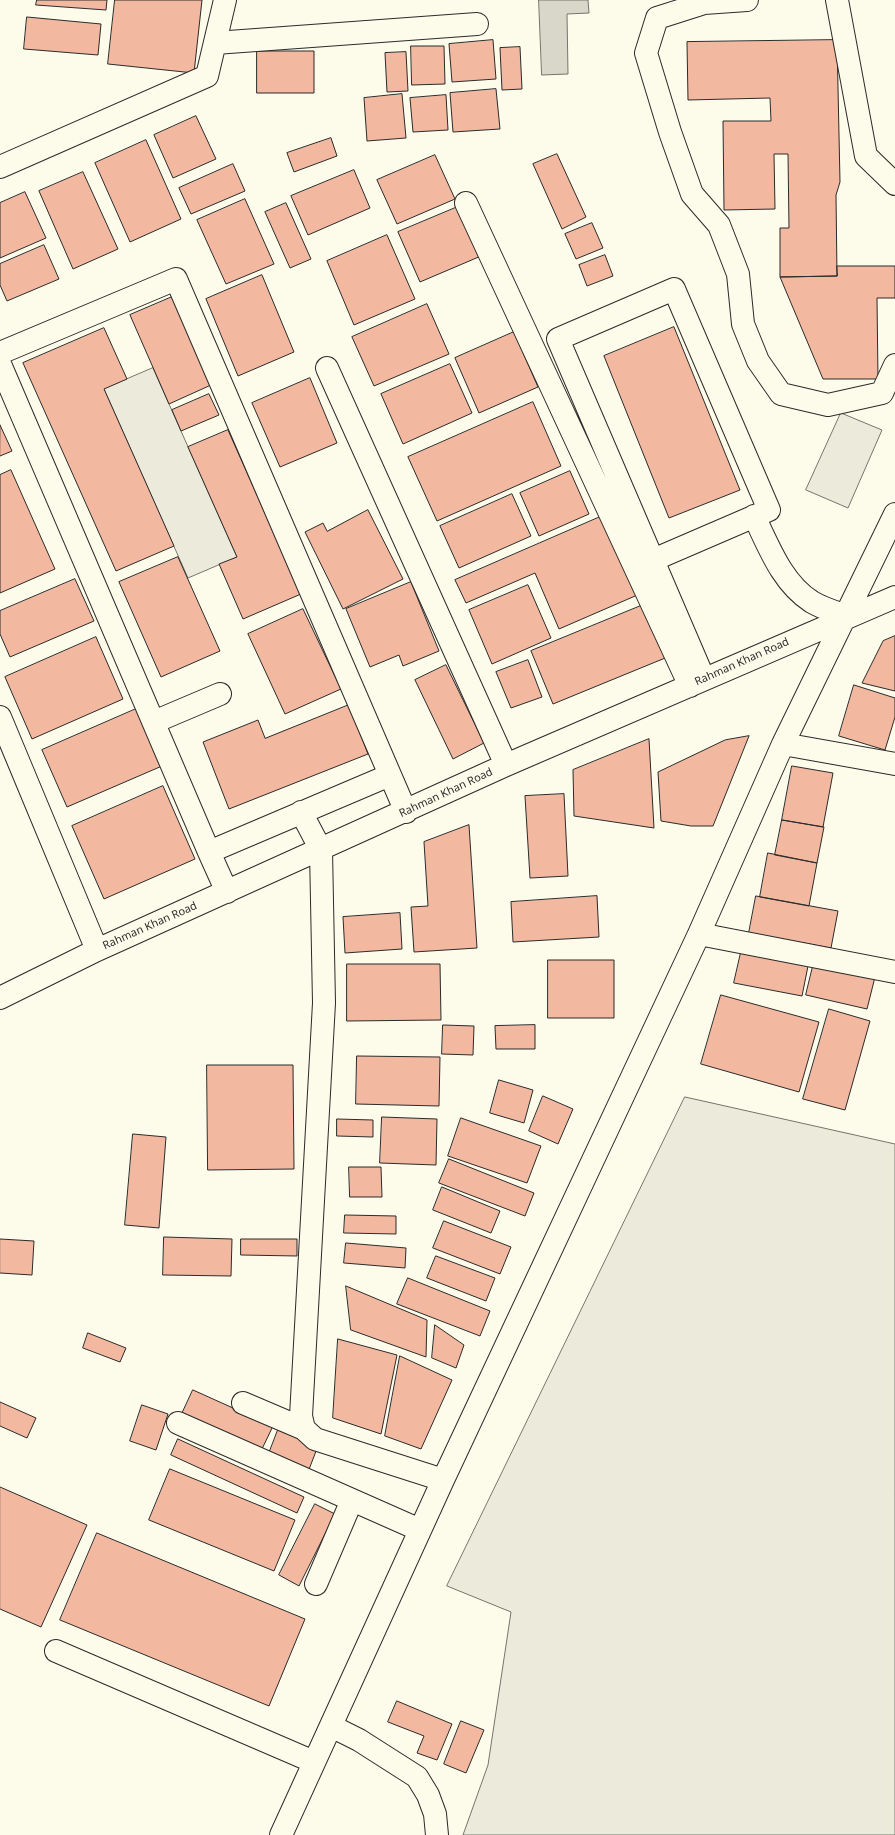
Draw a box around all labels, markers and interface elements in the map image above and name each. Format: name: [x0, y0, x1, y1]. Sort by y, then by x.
street label: Rahman Khan Road: [693, 635, 791, 689]
street label: Rahman Khan Road: [397, 766, 495, 820]
street label: Rahman Khan Road: [101, 899, 199, 953]

